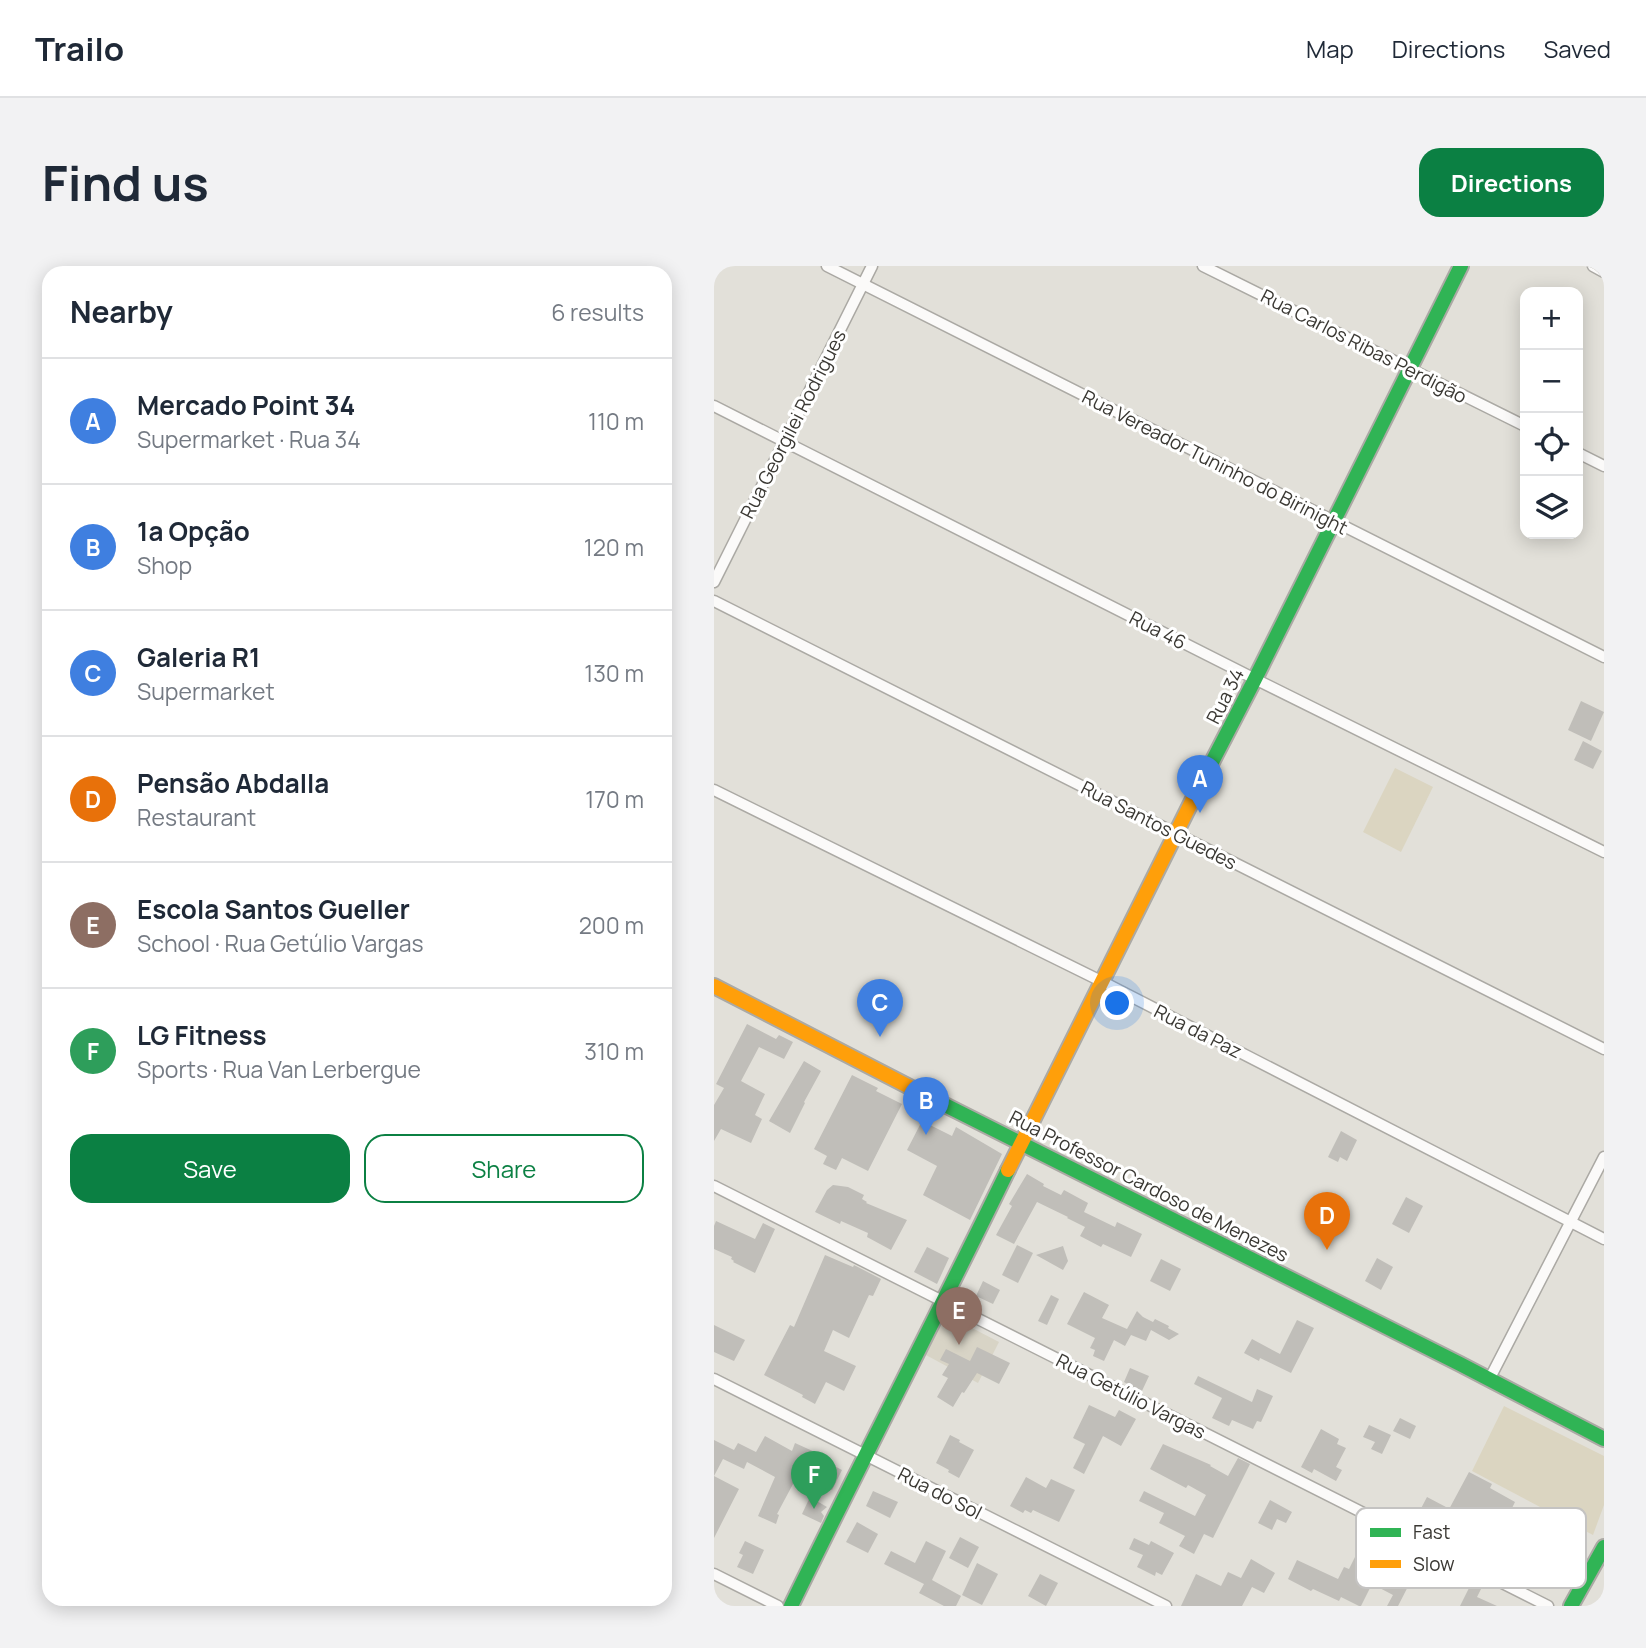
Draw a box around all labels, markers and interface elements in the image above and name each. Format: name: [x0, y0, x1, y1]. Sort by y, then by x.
text: Trailo: [35, 26, 124, 71]
text: Map: [1306, 32, 1354, 65]
text: Directions: [1392, 32, 1505, 65]
text: Saved: [1543, 32, 1611, 65]
button: Directions: [1419, 148, 1604, 217]
text: Find us: [42, 149, 209, 216]
street label: Rua Carlos Ribas Perdigão: [1257, 283, 1471, 409]
map controls: [1520, 287, 1583, 539]
button: +: [1520, 287, 1583, 350]
text: Nearby: [70, 291, 173, 332]
text: 6 results: [551, 296, 644, 328]
street label: Rua Georgilei Rodrigues: [734, 325, 852, 523]
button: −: [1520, 350, 1583, 413]
street label: Rua Vereador Tuninho do Birinight: [1078, 383, 1352, 541]
text: Mercado Point 34: [137, 387, 355, 423]
text: A: [85, 405, 101, 437]
text: 110 m: [588, 405, 644, 437]
button: locate: [1520, 413, 1583, 476]
text: Supermarket · Rua 34: [137, 423, 361, 455]
button: layers: [1520, 476, 1583, 539]
text: 1a Opção: [137, 513, 250, 549]
text: B: [86, 531, 100, 563]
text: 120 m: [584, 531, 644, 563]
text: Shop: [137, 549, 192, 581]
street label: Rua 46: [1125, 605, 1191, 655]
text: Galeria R1: [137, 639, 260, 675]
text: C: [85, 657, 102, 689]
text: 130 m: [584, 657, 644, 689]
street label: Rua 34: [1200, 664, 1250, 728]
text: Supermarket: [137, 675, 275, 707]
pin: A: [1177, 755, 1223, 813]
text: Pensão Abdalla: [137, 765, 329, 801]
street label: Rua Santos Guedes: [1077, 774, 1241, 876]
text: D: [85, 783, 101, 815]
text: 170 m: [585, 783, 644, 815]
text: Restaurant: [137, 801, 256, 833]
text: Escola Santos Gueller: [137, 891, 410, 927]
text: E: [86, 909, 100, 941]
text: 200 m: [579, 909, 644, 941]
text: School · Rua Getúlio Vargas: [137, 927, 424, 959]
pin: C: [857, 979, 903, 1037]
your location: [1100, 986, 1134, 1020]
street label: Rua da Paz: [1150, 998, 1246, 1064]
text: LG Fitness: [137, 1017, 267, 1053]
text: F: [87, 1035, 99, 1067]
text: 310 m: [584, 1035, 644, 1067]
text: Sports · Rua Van Lerbergue: [137, 1053, 421, 1085]
pin: B: [903, 1077, 949, 1135]
street label: Rua Professor Cardoso de Menezes: [1005, 1104, 1293, 1268]
button: Save: [70, 1134, 350, 1203]
button: Share: [364, 1134, 644, 1203]
pin: D: [1304, 1192, 1350, 1250]
pin: E: [936, 1287, 982, 1345]
street label: Rua Getúlio Vargas: [1052, 1347, 1210, 1445]
pin: F: [791, 1451, 837, 1509]
street label: Rua do Sol: [893, 1461, 987, 1525]
legend: [1356, 1508, 1586, 1588]
text: Fast: [1413, 1519, 1450, 1545]
text: Slow: [1413, 1551, 1455, 1577]

